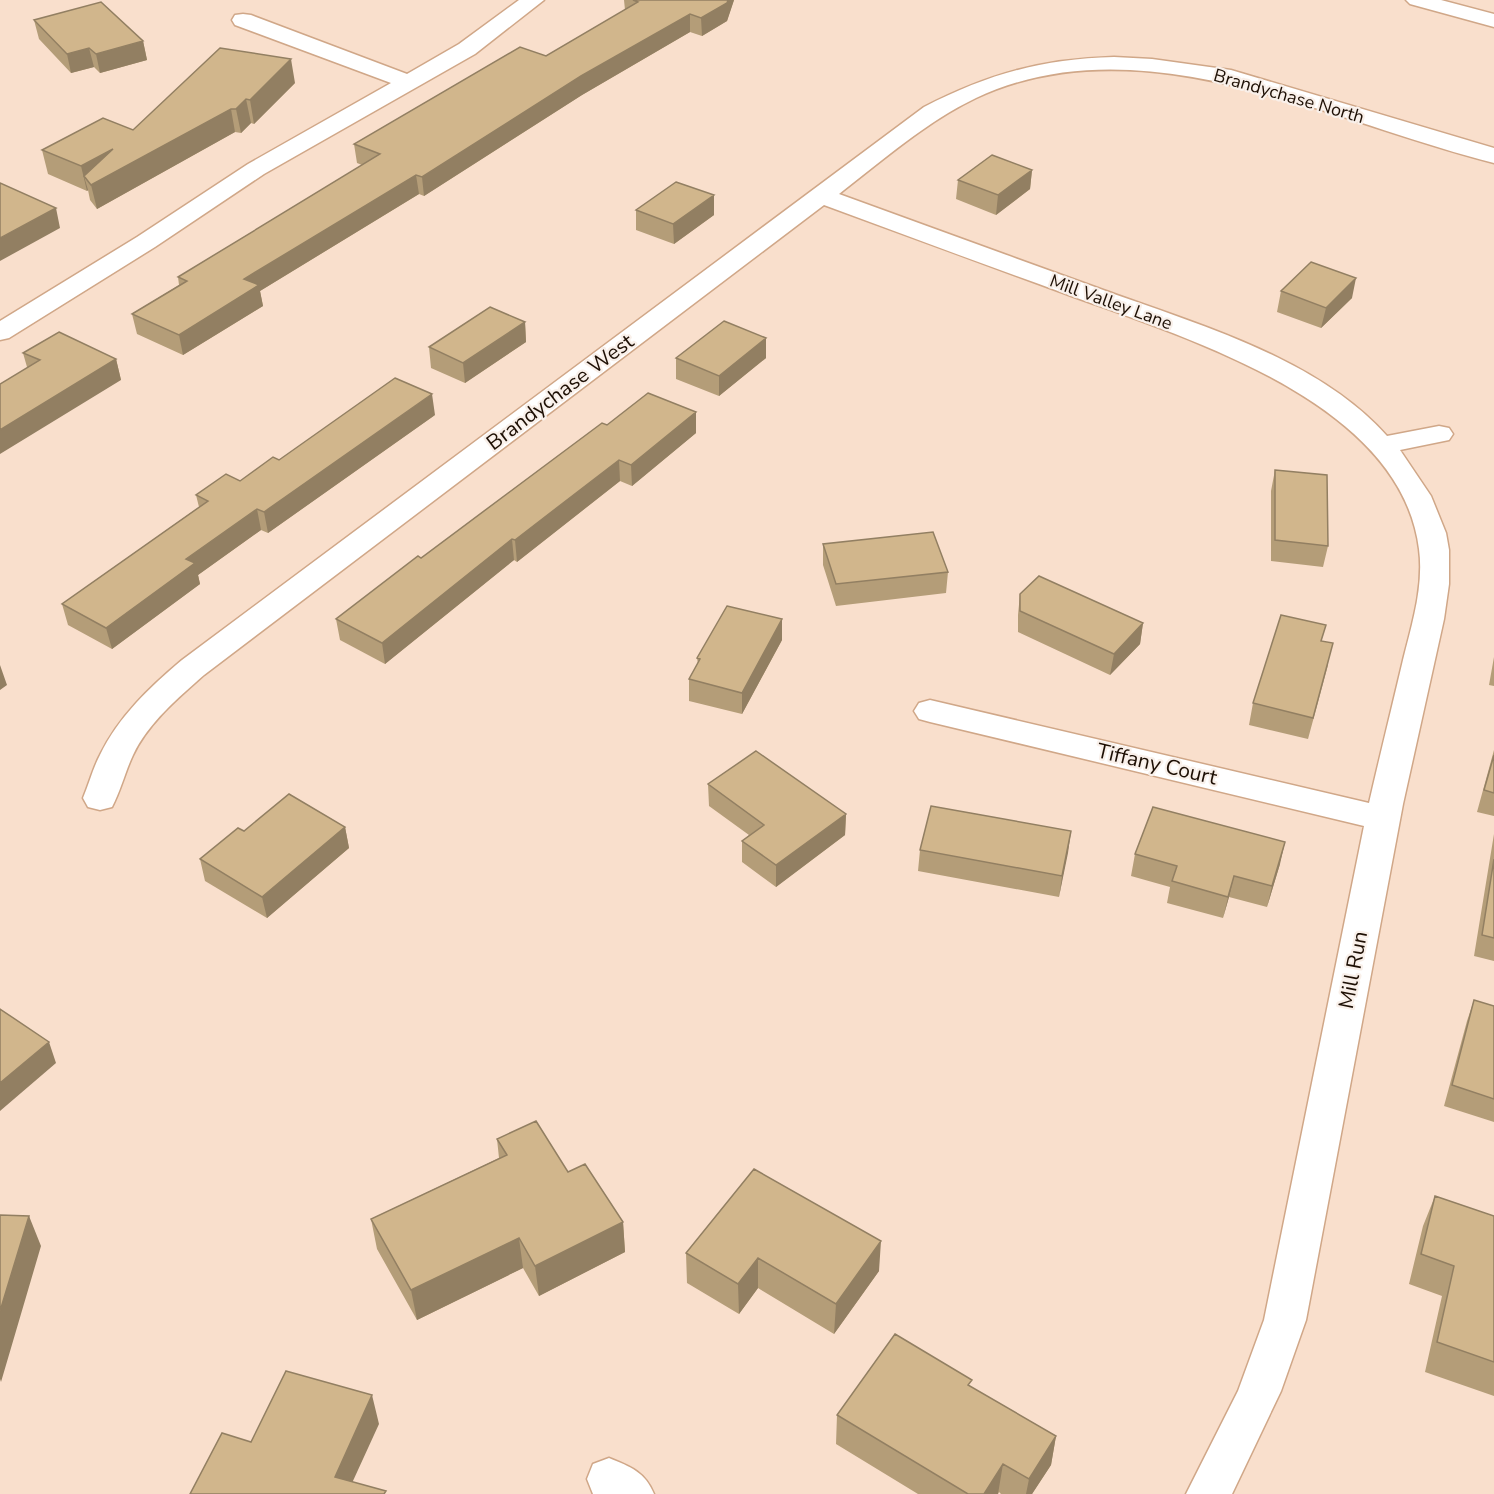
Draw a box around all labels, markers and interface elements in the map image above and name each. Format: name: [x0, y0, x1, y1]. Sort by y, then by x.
street label: Brandychase North: [1211, 63, 1367, 129]
street label: Mill Valley Lane: [1046, 269, 1176, 335]
street label: Brandychase West: [481, 327, 640, 457]
street label: Tiffany Court: [1094, 737, 1220, 792]
street label: Mill Run: [1332, 929, 1374, 1011]

